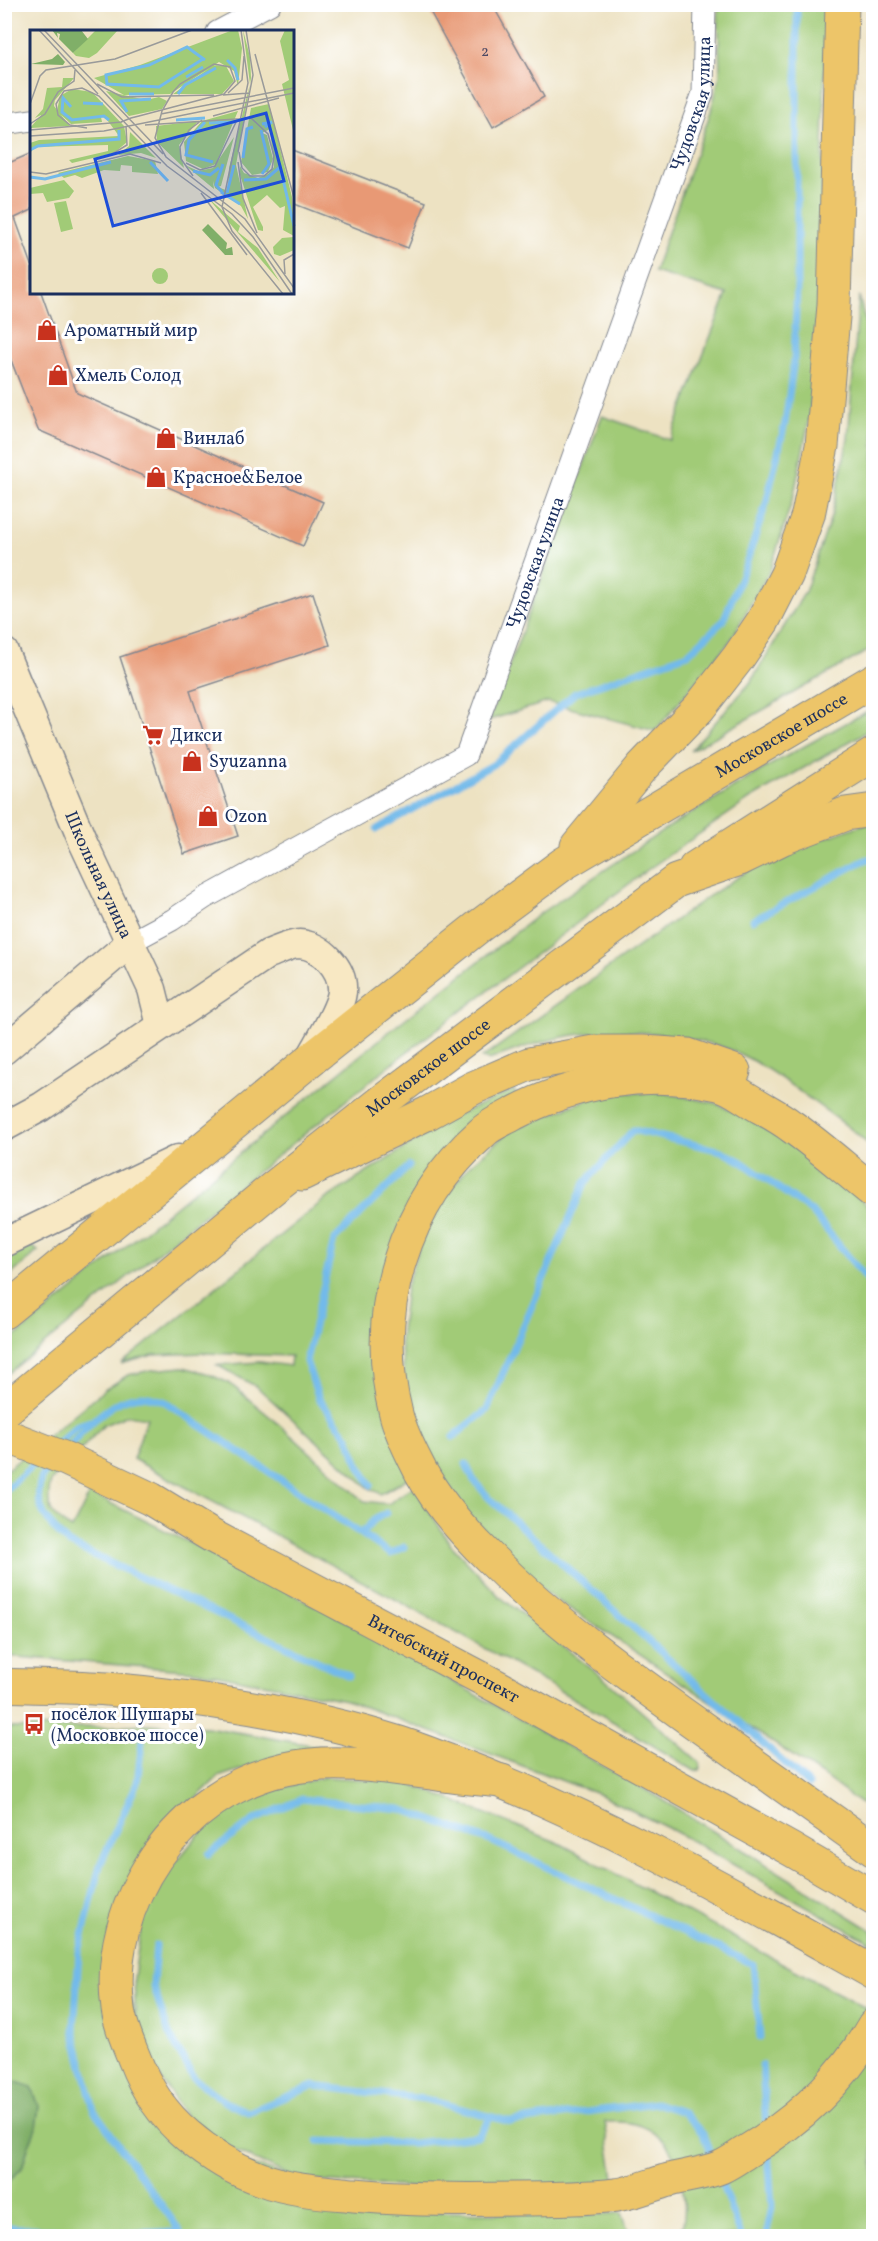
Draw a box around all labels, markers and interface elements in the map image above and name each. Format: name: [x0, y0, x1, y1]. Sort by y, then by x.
inset map: [30, 30, 294, 294]
street label: Чудовская улица: [665, 36, 718, 176]
house number: 2: [481, 42, 489, 63]
shop icon: Ароматный мир: [35, 318, 59, 342]
place label: Ароматный мир: [64, 319, 198, 344]
shop icon: Хмель Солод: [46, 363, 70, 387]
place label: Хмель Солод: [75, 364, 181, 389]
shop icon: Винлаб: [154, 426, 178, 450]
place label: Винлаб: [183, 427, 244, 452]
shop icon: Красное&Белое: [144, 465, 168, 489]
place label: Красное&Белое: [173, 466, 303, 491]
street label: Чудовская улица: [501, 493, 572, 633]
street label: Московское шоссе: [711, 687, 853, 785]
supermarket icon: Дикси: [141, 723, 165, 747]
place label: Дикси: [170, 724, 222, 749]
shop icon: Syuzanna: [180, 749, 204, 773]
place label: Syuzanna: [209, 750, 287, 775]
shop icon: Ozon: [196, 804, 220, 828]
place label: Ozon: [225, 805, 268, 830]
street label: Школьная улица: [57, 807, 138, 943]
street label: Московское шоссе: [361, 1013, 496, 1124]
street label: Витебский проспект: [363, 1609, 524, 1710]
place label: посёлок Шушары (Московкое шоссе): [51, 1703, 204, 1749]
bus stop icon: посёлок Шушары (Московкое шоссе): [22, 1712, 46, 1736]

